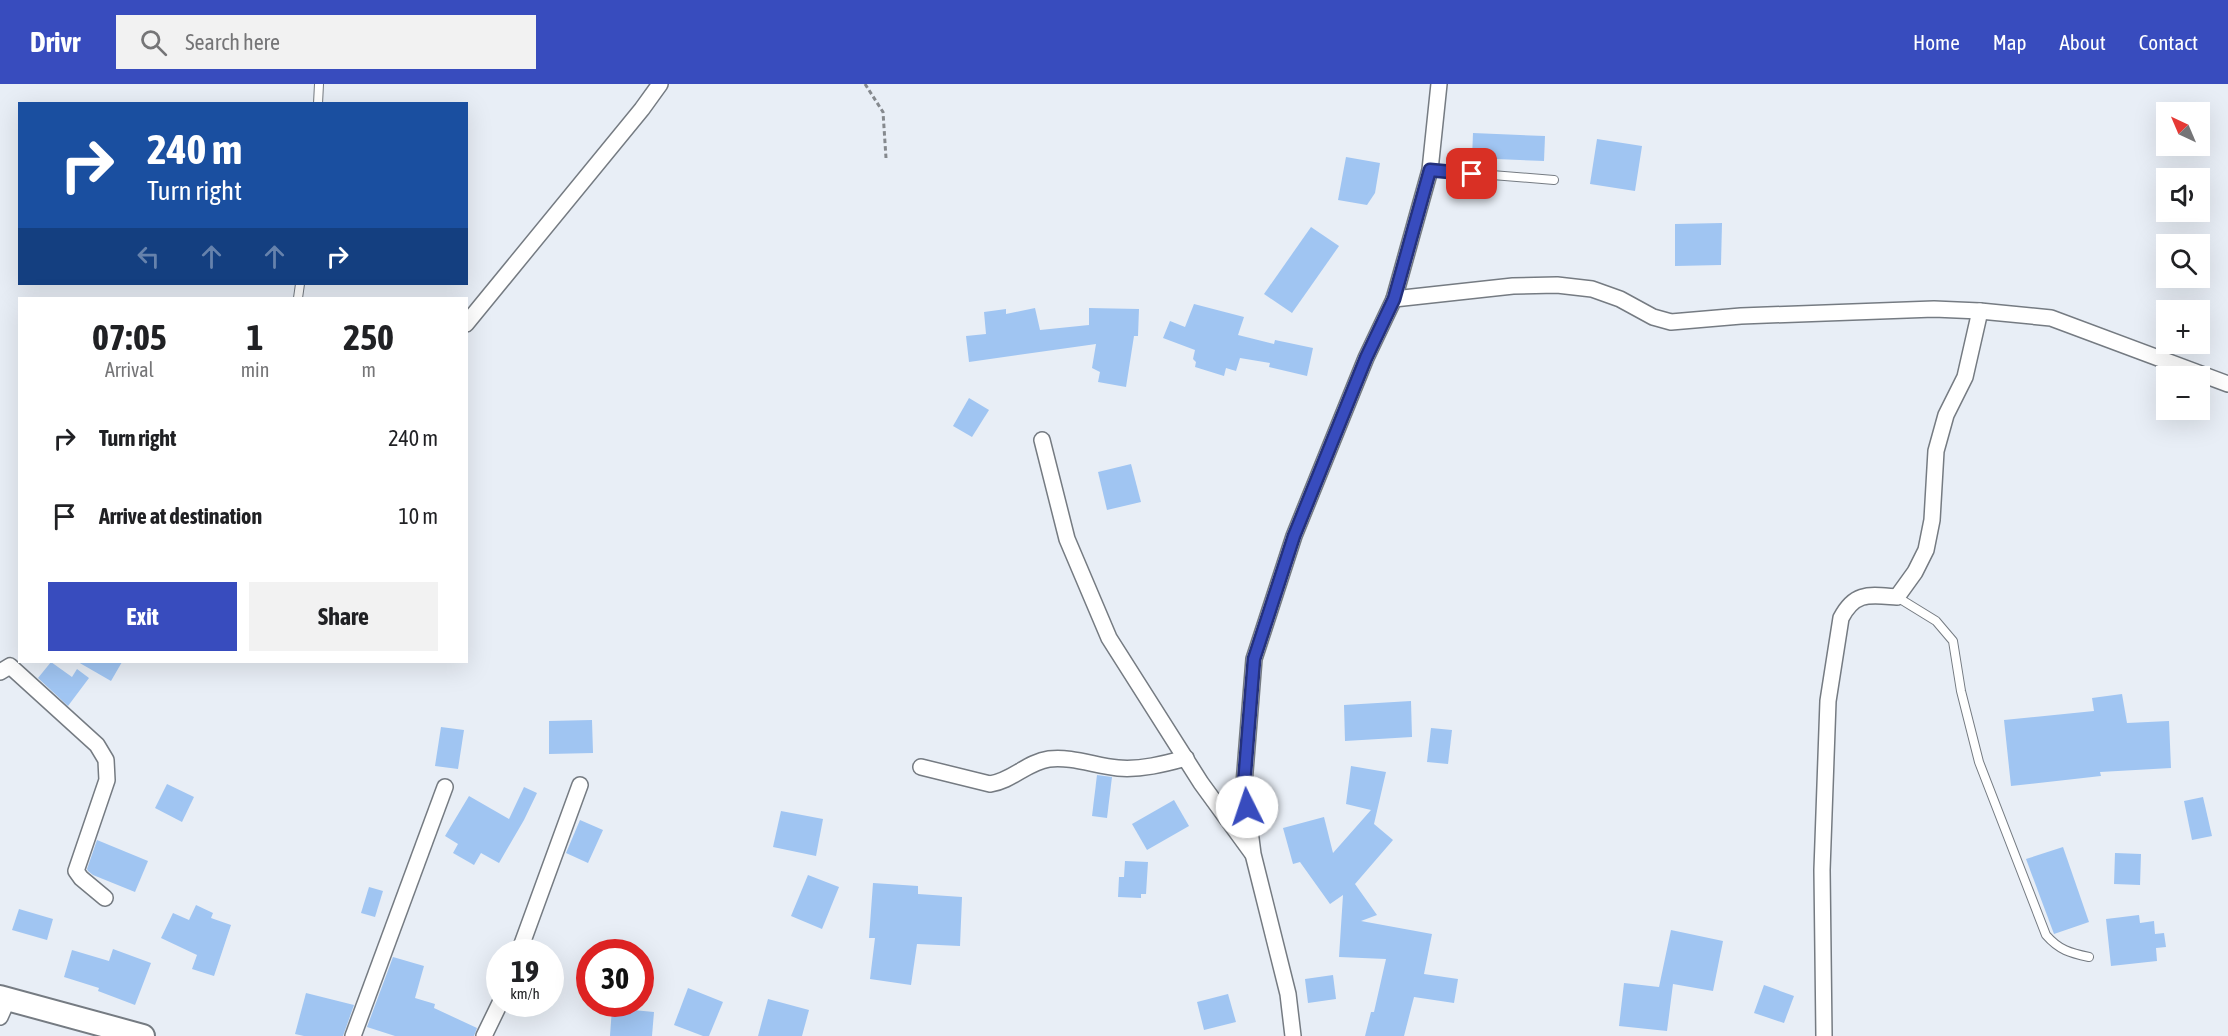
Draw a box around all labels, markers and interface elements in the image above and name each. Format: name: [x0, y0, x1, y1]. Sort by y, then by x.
search box: [116, 15, 536, 69]
text: Drivr: [30, 26, 80, 58]
icon: search: [137, 26, 170, 59]
text: Search here: [185, 29, 280, 55]
text: Home: [1913, 30, 1960, 54]
text: Map: [1993, 30, 2027, 54]
text: About: [2060, 30, 2106, 54]
text: Contact: [2139, 30, 2198, 54]
north arrow: [2156, 102, 2210, 156]
map controls: [2156, 102, 2210, 420]
text: 240 m: [147, 125, 242, 173]
icon: right: [48, 126, 126, 204]
pin: [1446, 148, 1497, 199]
icon: arrive: [1455, 157, 1488, 190]
button: sound: [2156, 168, 2210, 222]
text: Turn right: [147, 175, 242, 206]
button: search: [2156, 234, 2210, 288]
icon: left: [132, 240, 165, 273]
icon: ahead: [195, 240, 228, 273]
icon: ahead: [258, 240, 291, 273]
icon: right: [321, 240, 354, 273]
button: +: [2156, 300, 2210, 354]
text: 07:05: [92, 316, 167, 358]
text: 1: [247, 316, 263, 358]
text: 250: [343, 316, 394, 358]
text: Arrival: [105, 358, 154, 381]
text: min: [241, 358, 269, 381]
text: m: [361, 358, 376, 381]
button: −: [2156, 366, 2210, 420]
icon: right: [48, 422, 81, 455]
text: Turn right: [99, 425, 176, 451]
text: 240 m: [388, 425, 438, 451]
icon: arrive: [48, 500, 81, 533]
text: Arrive at destination: [99, 503, 262, 529]
text: 10 m: [398, 503, 438, 529]
button: Exit: [48, 582, 237, 651]
button: Share: [249, 582, 438, 651]
position arrow: [1215, 775, 1279, 839]
speed limit sign: 30: [576, 939, 654, 1017]
text: 19: [511, 954, 539, 988]
text: km/h: [510, 985, 540, 1002]

